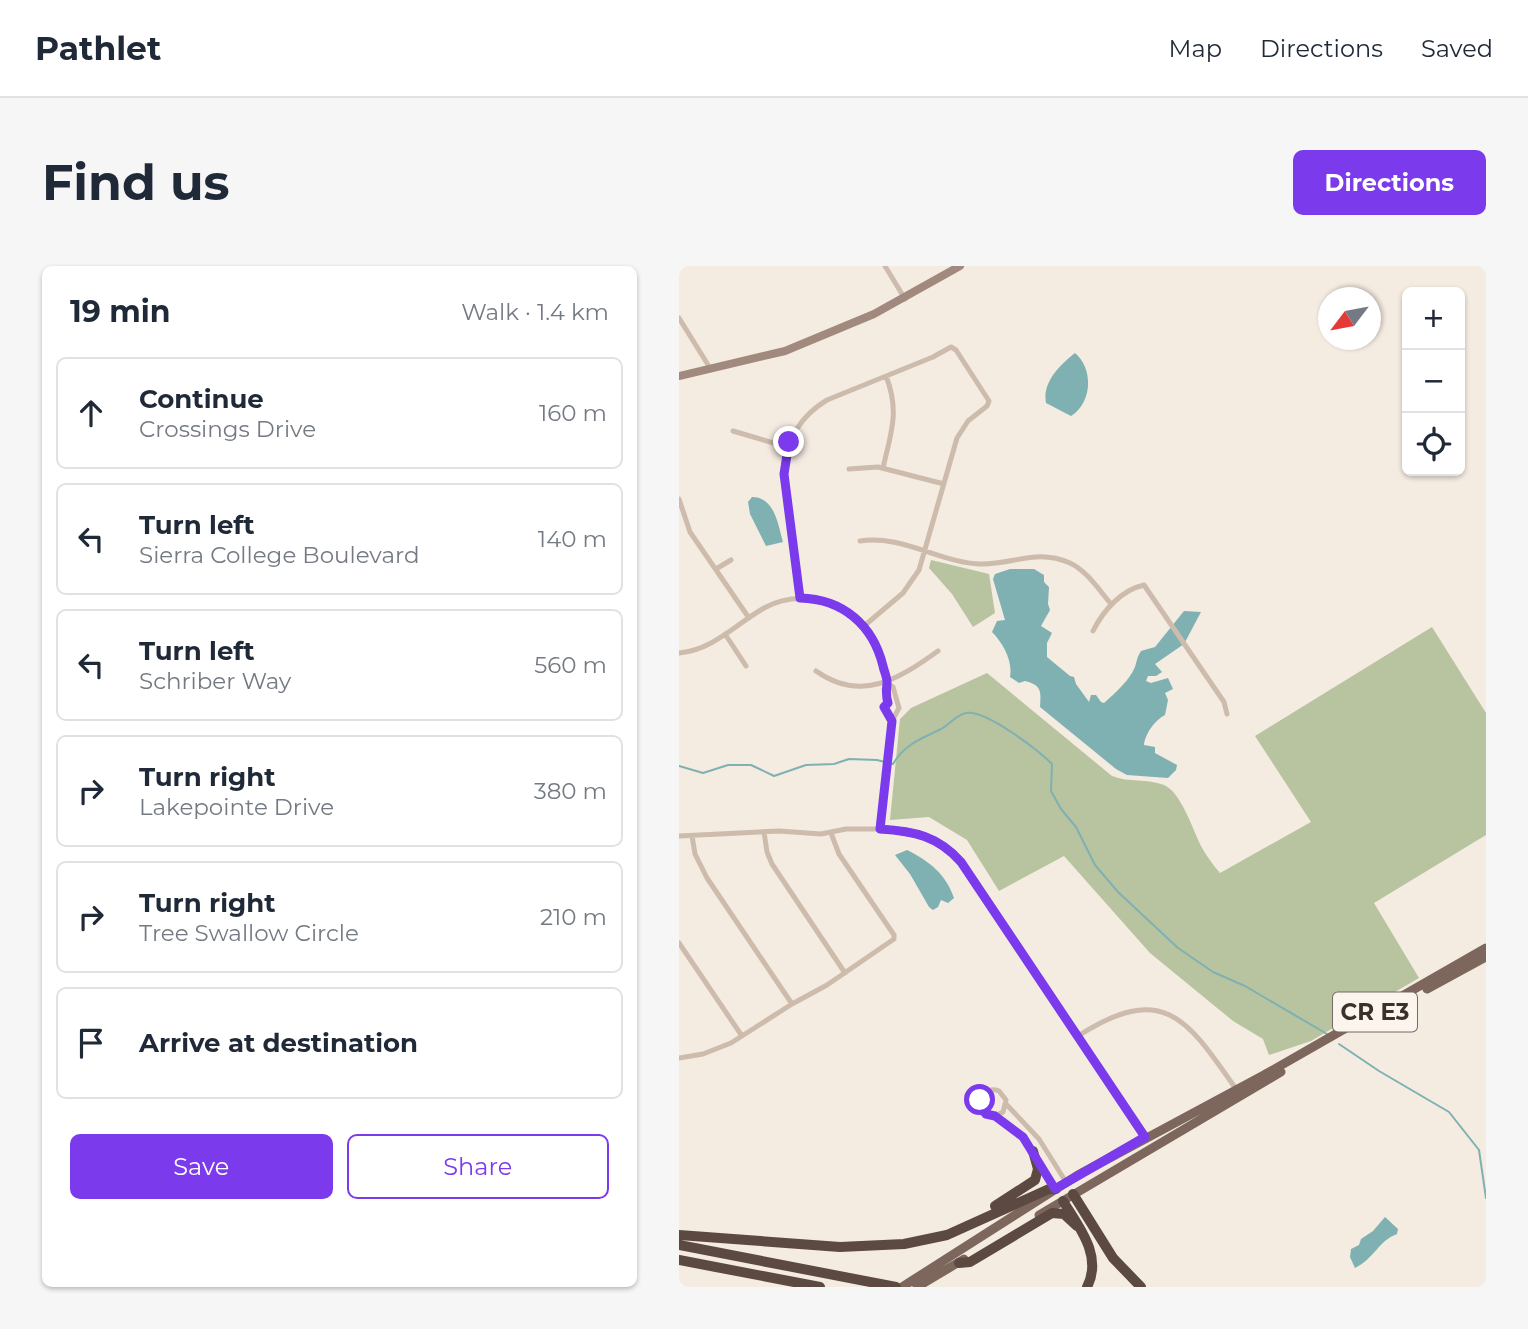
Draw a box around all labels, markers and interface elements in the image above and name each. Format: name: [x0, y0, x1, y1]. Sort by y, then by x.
text: Pathlet: [35, 28, 161, 68]
text: Map: [1169, 34, 1222, 63]
text: Directions: [1260, 34, 1383, 63]
text: Saved: [1421, 34, 1493, 63]
button: Directions: [1293, 150, 1486, 215]
text: Find us: [42, 153, 230, 212]
north arrow: [1318, 287, 1381, 350]
map controls: [1402, 287, 1465, 476]
button: +: [1402, 287, 1465, 350]
text: 19 min: [70, 293, 171, 330]
text: Walk · 1.4 km: [461, 298, 609, 326]
button: −: [1402, 350, 1465, 413]
text: Continue: [139, 383, 264, 415]
icon: ahead: [72, 394, 110, 432]
text: 160 m: [539, 399, 607, 427]
button: locate: [1402, 413, 1465, 476]
text: Crossings Drive: [139, 415, 316, 443]
route end: [773, 426, 804, 457]
text: Turn left: [139, 509, 255, 541]
icon: left: [72, 520, 110, 558]
text: 140 m: [538, 525, 607, 553]
text: Sierra College Boulevard: [139, 541, 419, 569]
text: Turn left: [139, 635, 255, 667]
icon: left: [72, 646, 110, 684]
text: 560 m: [534, 651, 607, 679]
text: Schriber Way: [139, 667, 291, 695]
text: Turn right: [139, 761, 275, 793]
icon: right: [72, 772, 110, 810]
text: 380 m: [534, 777, 607, 805]
text: Lakepointe Drive: [139, 793, 334, 821]
text: Turn right: [139, 887, 275, 919]
icon: right: [72, 898, 110, 936]
text: 210 m: [540, 903, 607, 931]
text: Tree Swallow Circle: [139, 919, 359, 947]
road number: CR E3: [1333, 992, 1417, 1032]
icon: arrive: [72, 1024, 110, 1062]
text: Arrive at destination: [139, 1027, 418, 1059]
route start: [964, 1084, 995, 1115]
button: Save: [70, 1134, 333, 1199]
button: Share: [347, 1134, 609, 1199]

